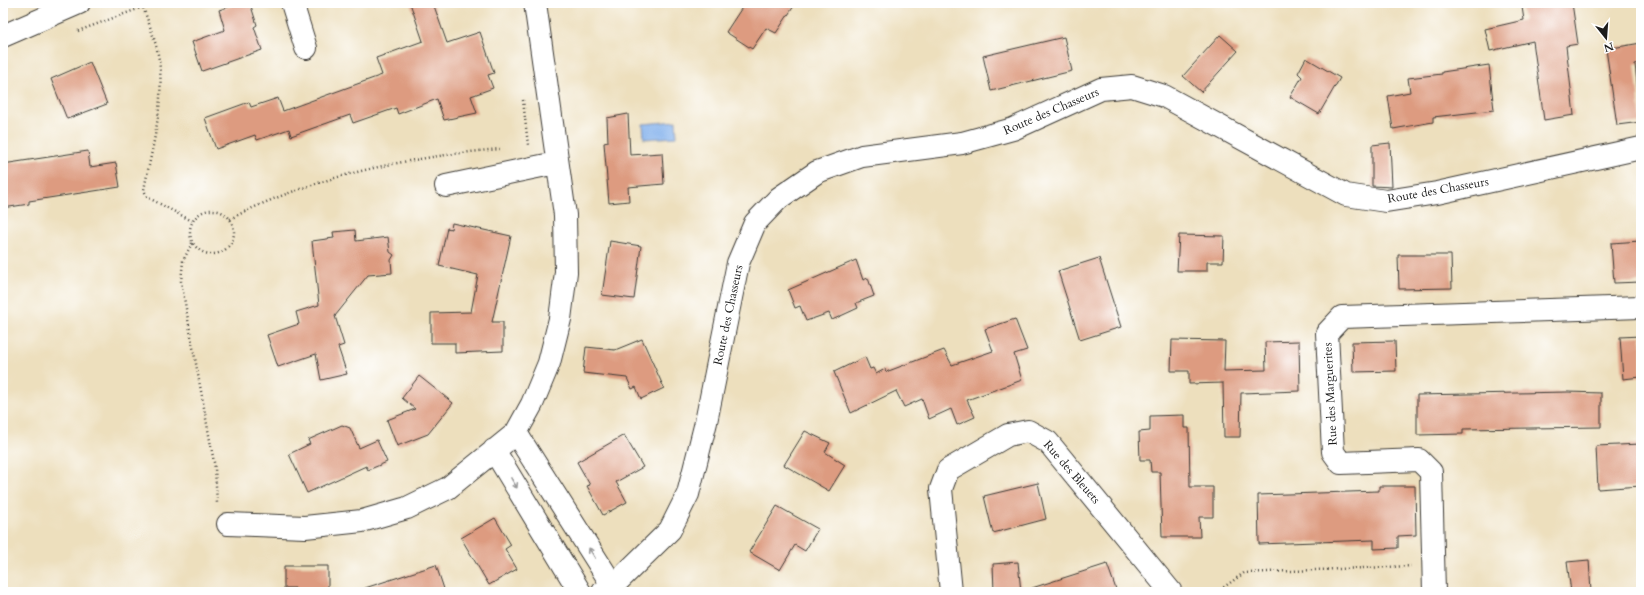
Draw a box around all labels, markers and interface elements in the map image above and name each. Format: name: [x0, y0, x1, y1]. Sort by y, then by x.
north arrow: [1586, 18, 1626, 58]
text: N: [1602, 39, 1616, 56]
street label: Route des Chasseurs: [1001, 84, 1101, 138]
street label: Route des Chasseurs: [1386, 173, 1490, 207]
street label: Route des Chasseurs: [710, 263, 746, 367]
street label: Rue des Marguerites: [1319, 342, 1341, 446]
street label: Rue des Bleuets: [1040, 437, 1104, 507]
one-way arrow: [511, 477, 519, 489]
one-way arrow: [588, 548, 596, 559]

